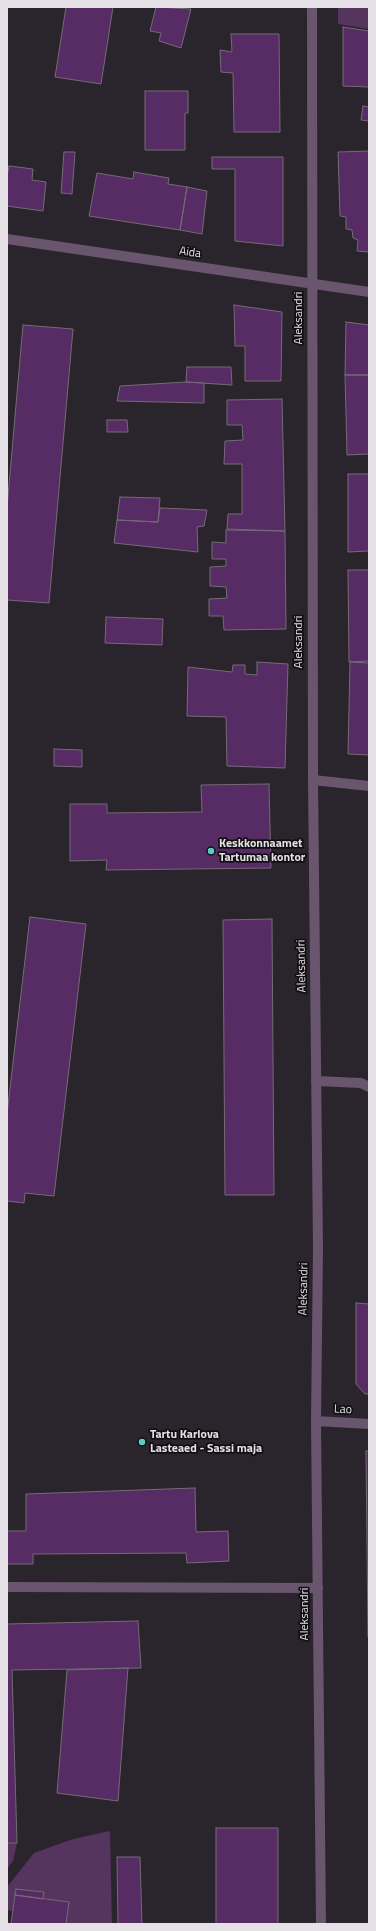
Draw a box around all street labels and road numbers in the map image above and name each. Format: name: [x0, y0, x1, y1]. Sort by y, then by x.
street label: Aida: [178, 244, 202, 262]
street label: Aleksandri: [292, 292, 306, 344]
street label: Aleksandri: [292, 616, 306, 668]
street label: Aleksandri: [294, 939, 310, 993]
street label: Aleksandri: [296, 1262, 312, 1316]
street label: Lao: [334, 1402, 352, 1418]
street label: Aleksandri: [298, 1588, 312, 1640]

